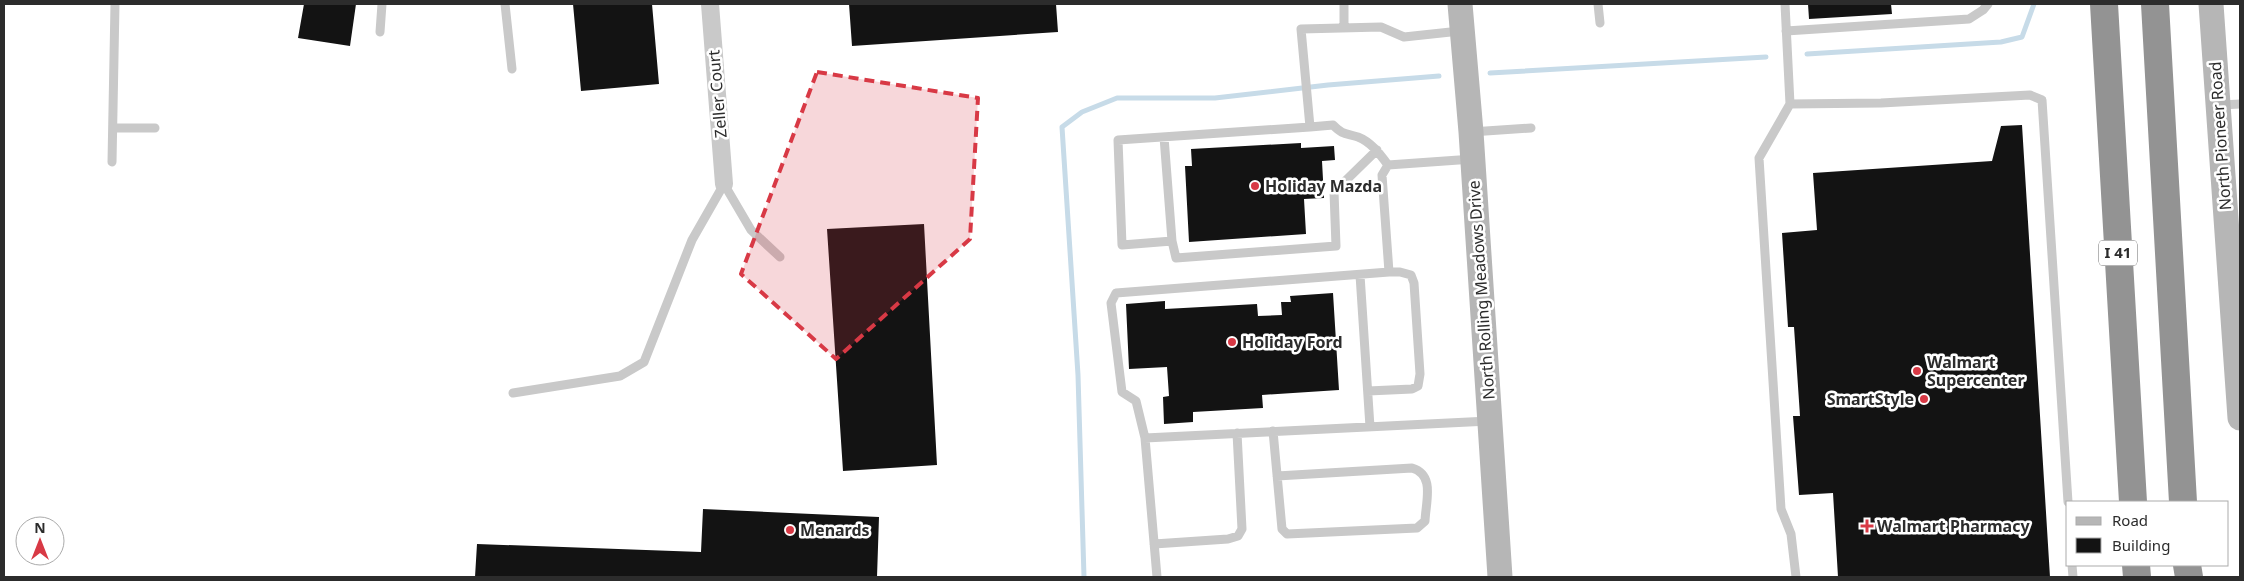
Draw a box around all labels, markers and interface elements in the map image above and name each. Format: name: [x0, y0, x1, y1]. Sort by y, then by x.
street label: Zeller Court: [702, 49, 732, 139]
street label: North Pioneer Road: [2204, 61, 2236, 211]
place label: Holiday Mazda: [1265, 175, 1382, 197]
marker: Holiday Mazda: [1249, 180, 1261, 192]
street label: North Rolling Meadows Drive: [1462, 180, 1500, 400]
road number: I 41: [2099, 240, 2137, 266]
place label: Holiday Ford: [1242, 331, 1343, 353]
marker: Holiday Ford: [1226, 336, 1238, 348]
place label: Walmart Supercenter: [1927, 351, 2025, 391]
marker: Walmart Supercenter: [1911, 365, 1923, 377]
place label: SmartStyle: [1827, 388, 1914, 410]
marker: SmartStyle: [1918, 393, 1930, 405]
legend: [2066, 501, 2229, 566]
text: Road: [2112, 510, 2148, 530]
place label: Walmart Pharmacy: [1877, 515, 2030, 537]
north arrow: [15, 516, 65, 566]
text: N: [34, 518, 46, 537]
place label: Menards: [800, 519, 870, 541]
marker: Walmart Pharmacy: [1861, 520, 1873, 532]
marker: Menards: [784, 524, 796, 536]
text: Building: [2112, 535, 2170, 555]

